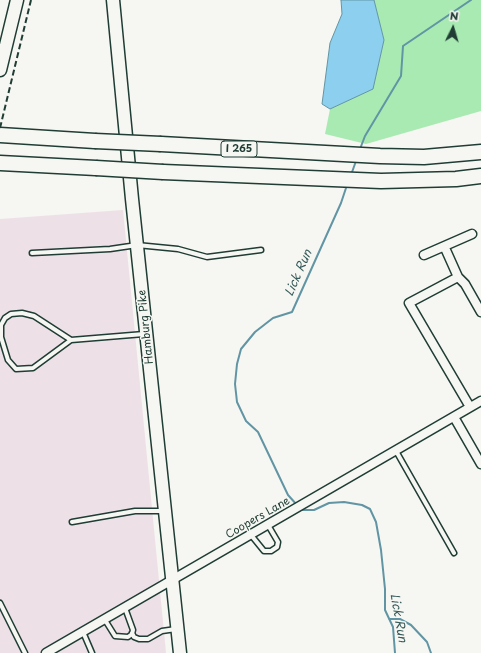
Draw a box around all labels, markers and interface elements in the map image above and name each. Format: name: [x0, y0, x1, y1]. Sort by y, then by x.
text: N: [449, 7, 459, 24]
north arrow: [433, 8, 473, 48]
road number: I 265: [221, 141, 257, 157]
water label: Lick Run: [282, 248, 316, 298]
street label: Hamburg Pike: [136, 289, 156, 365]
street label: Coopers Lane: [223, 494, 293, 542]
water label: Lick Run: [387, 592, 409, 644]

